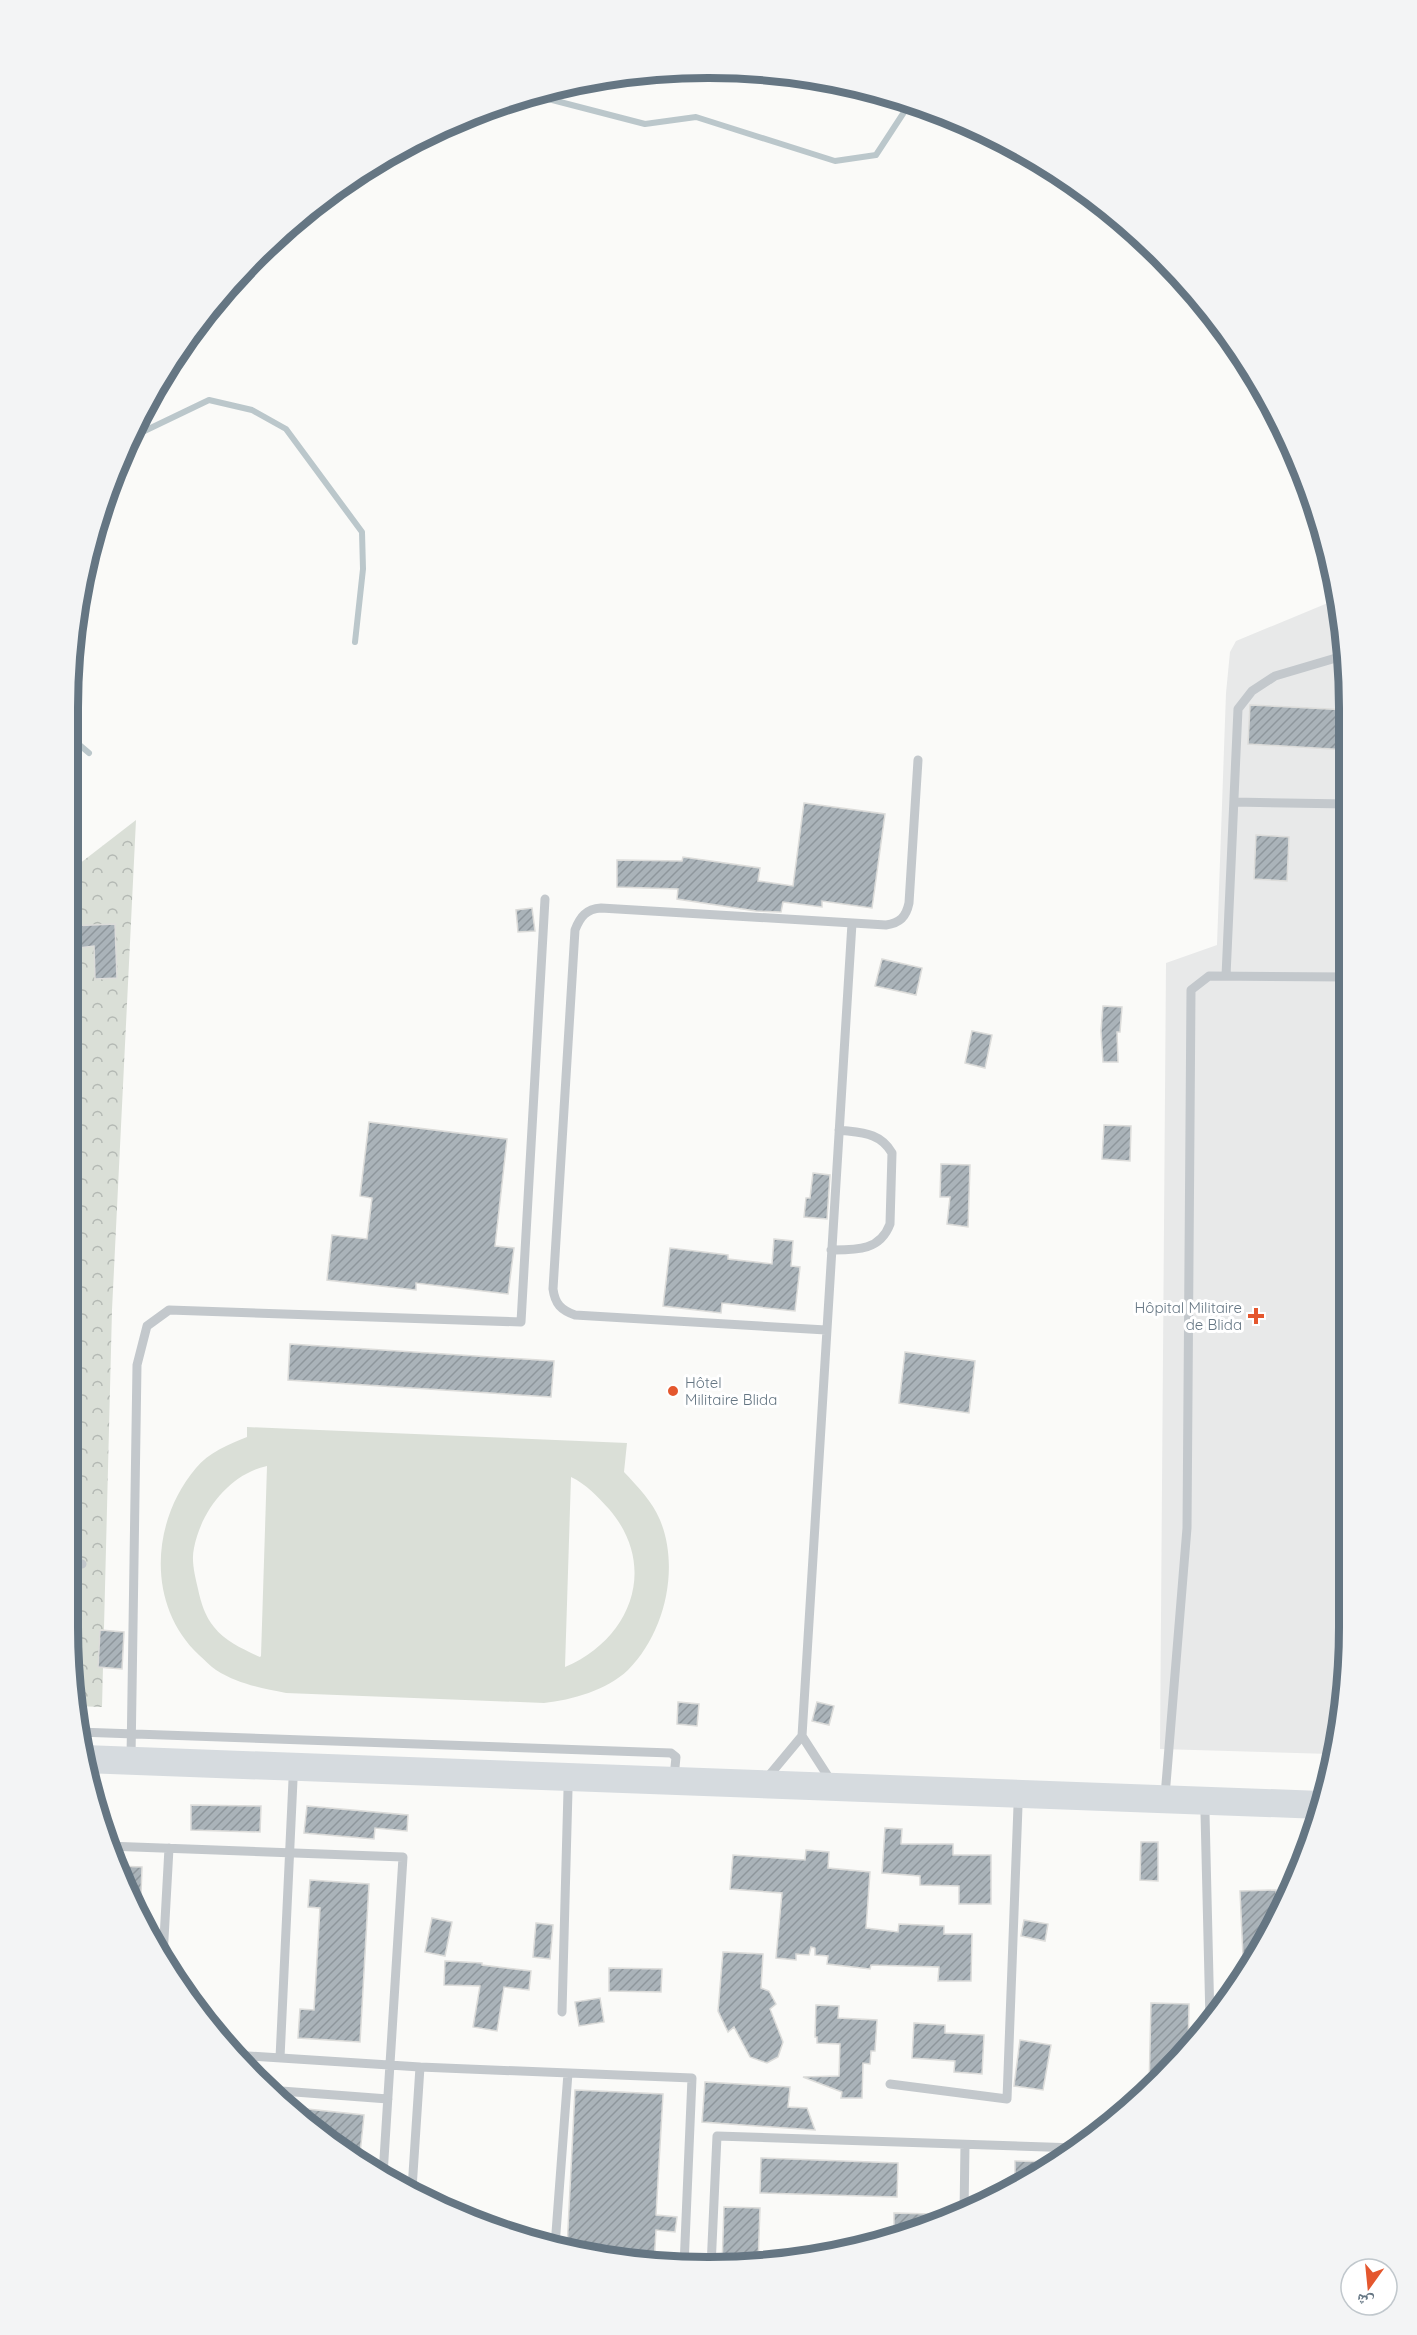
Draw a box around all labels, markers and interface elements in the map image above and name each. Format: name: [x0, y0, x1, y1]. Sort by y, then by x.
place label: Hôpital Militaire de Blida: [1135, 1298, 1242, 1334]
marker: Hôpital Militaire de Blida: [1247, 1307, 1265, 1325]
place label: Hôtel Militaire Blida: [685, 1373, 777, 1409]
marker: Hôtel Militaire Blida: [666, 1384, 680, 1398]
north arrow: [1339, 2257, 1399, 2317]
text: ش: [1354, 2290, 1376, 2313]

